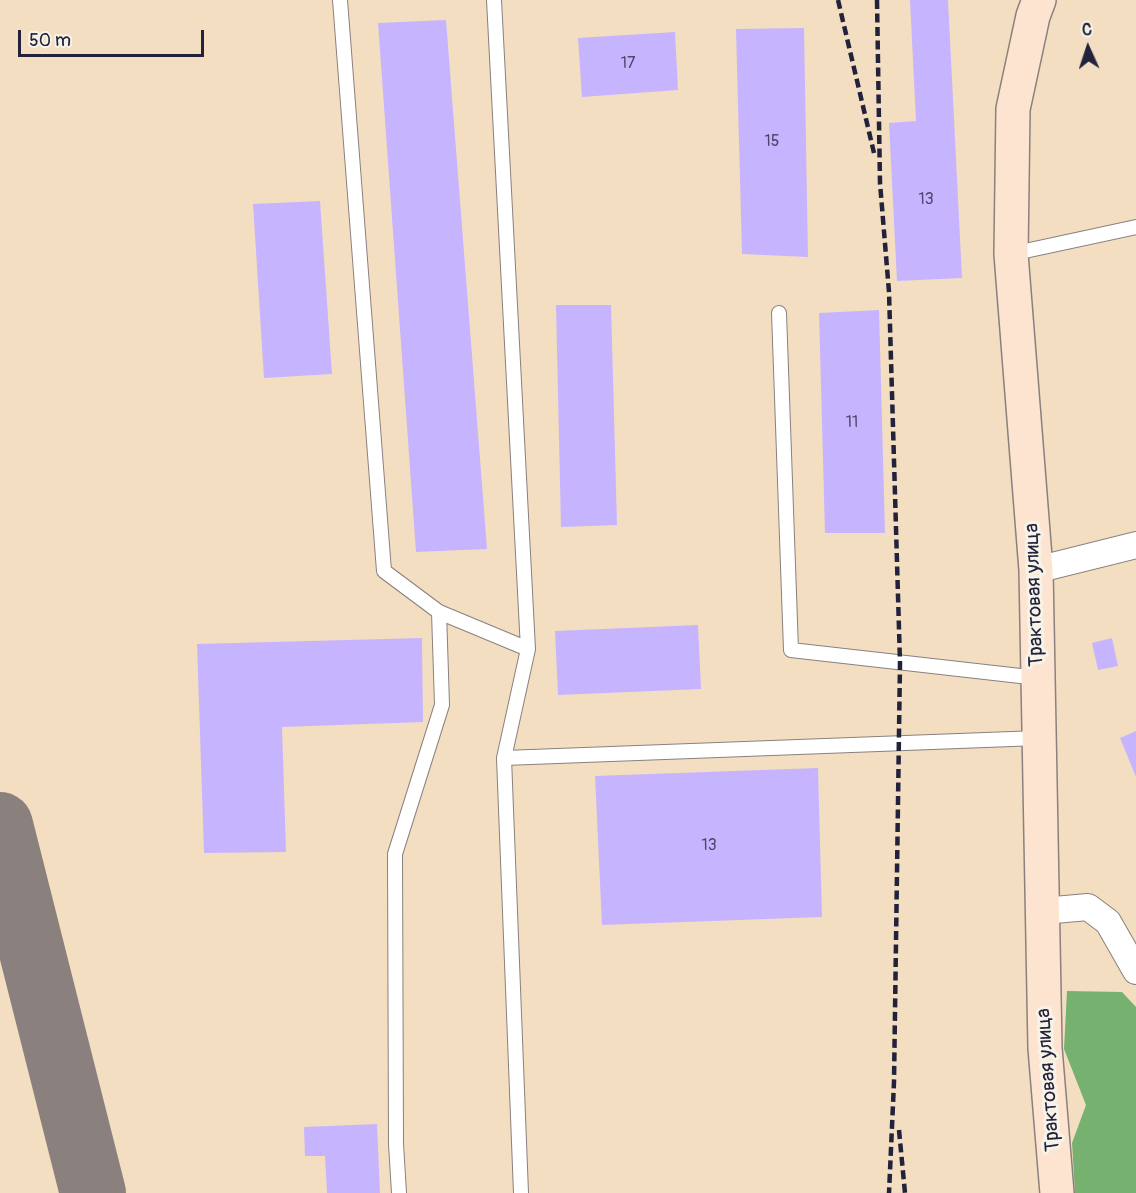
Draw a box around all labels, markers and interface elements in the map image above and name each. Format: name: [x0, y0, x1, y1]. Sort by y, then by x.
scale bar: [21, 18, 207, 56]
north arrow: [1058, 18, 1118, 78]
text: С: [1082, 20, 1093, 40]
text: 50 m: [29, 29, 71, 52]
house number: 17: [621, 54, 635, 74]
house number: 15: [765, 132, 779, 152]
house number: 13: [918, 190, 934, 210]
house number: 11: [846, 413, 858, 433]
street label: Трактовая улица: [1021, 523, 1049, 667]
house number: 13: [701, 836, 717, 856]
street label: Трактовая улица: [1032, 1008, 1066, 1152]

